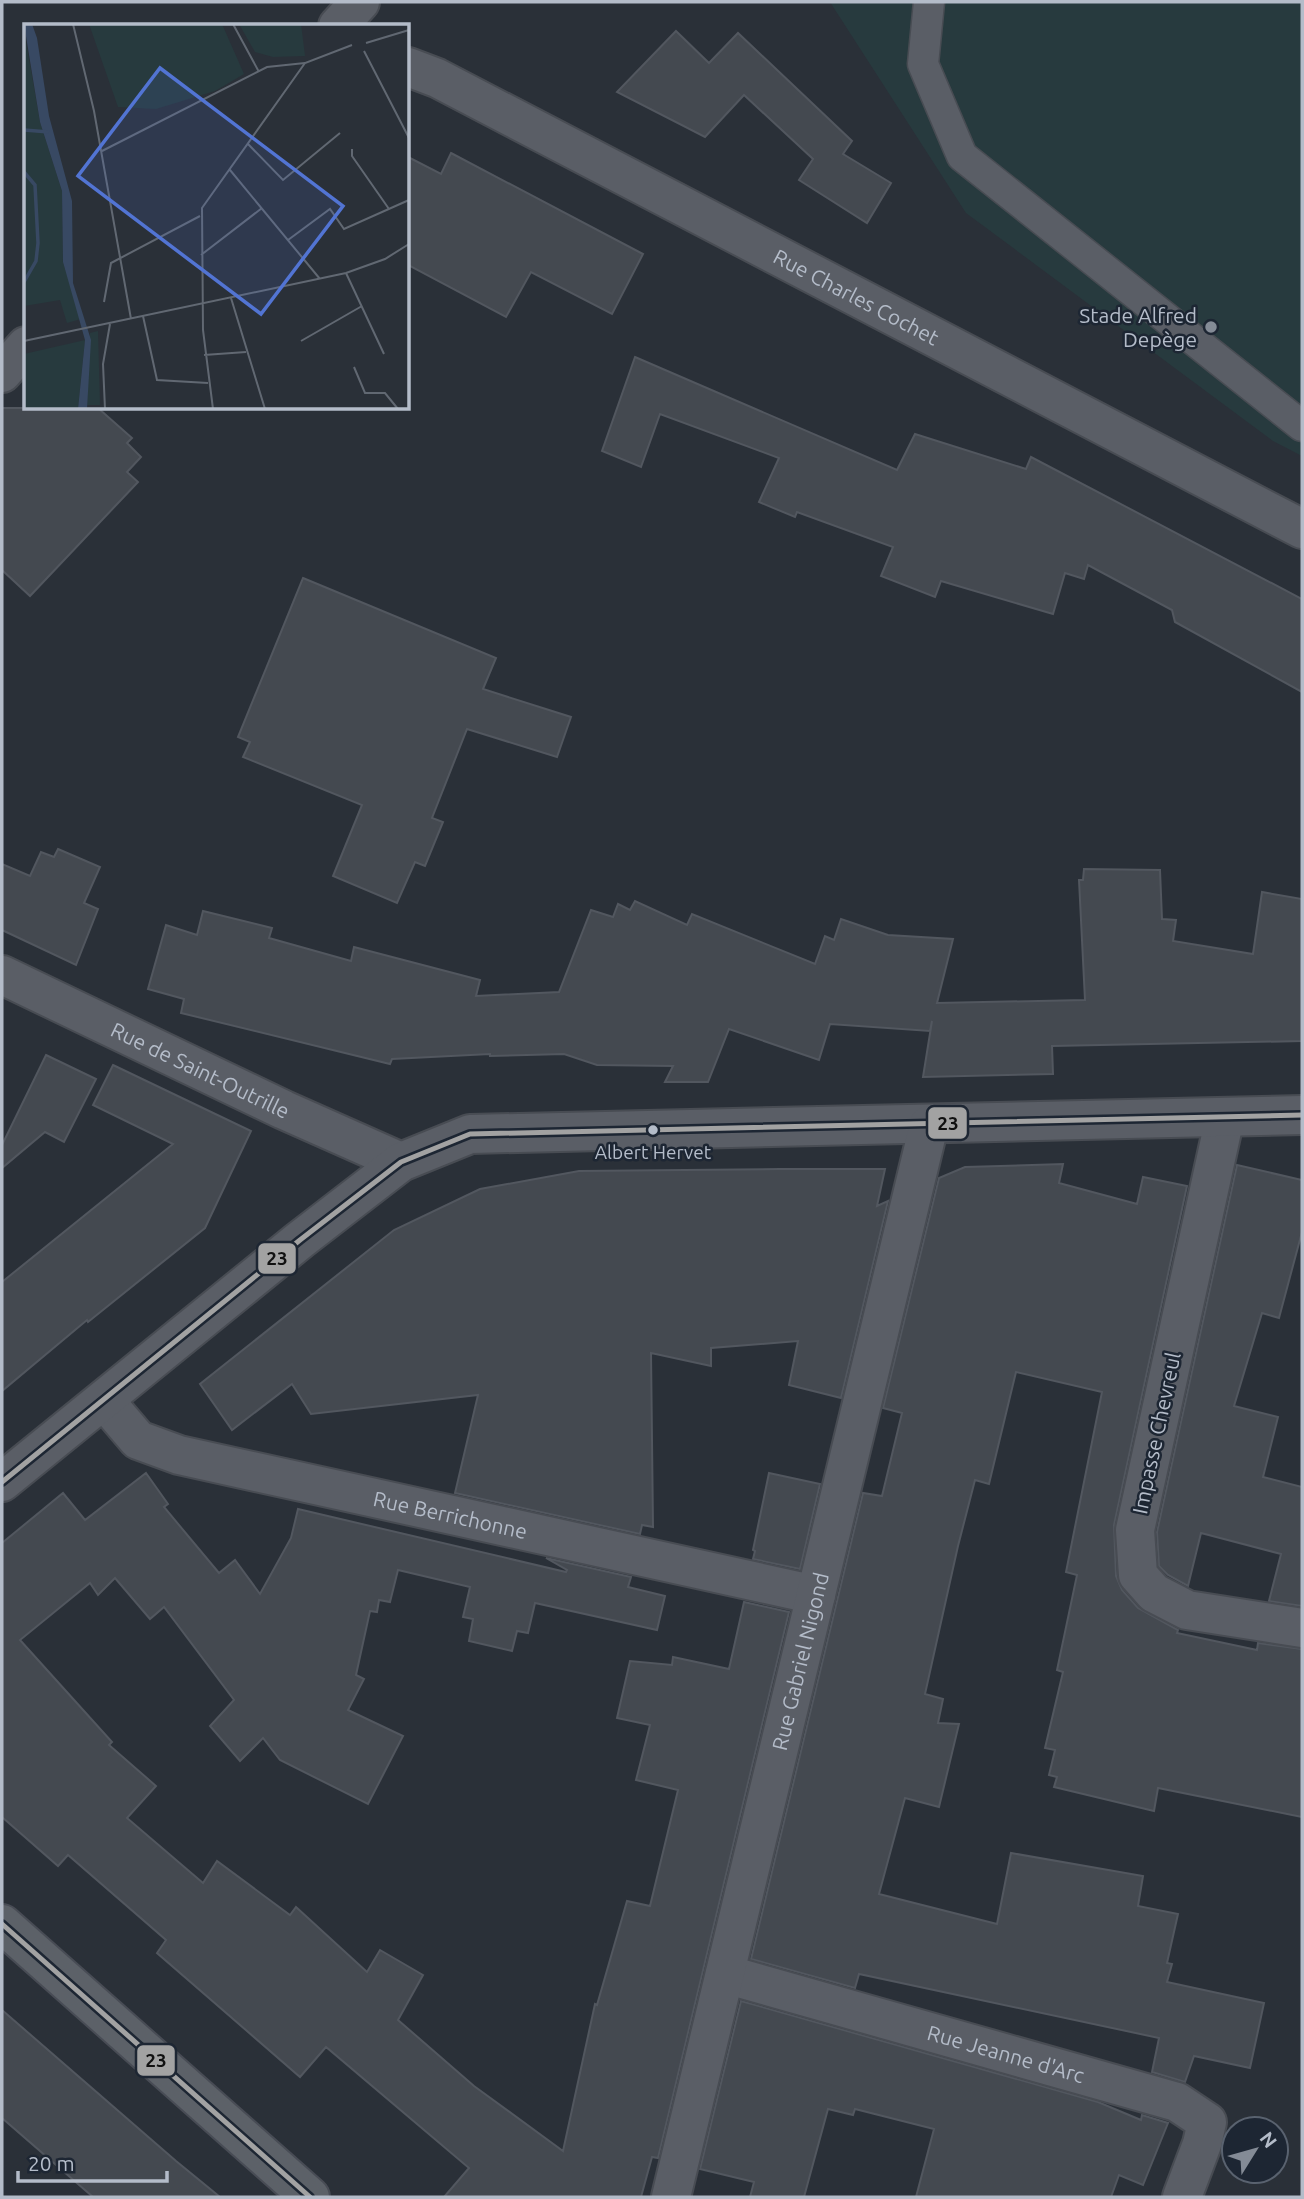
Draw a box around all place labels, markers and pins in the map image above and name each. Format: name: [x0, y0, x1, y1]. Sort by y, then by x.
place label: Stade Alfred Depège: [1079, 303, 1197, 351]
marker: Stade Alfred Depège: [1203, 319, 1219, 335]
marker: Albert Hervet: [646, 1123, 660, 1137]
place label: Albert Hervet: [595, 1141, 712, 1163]

